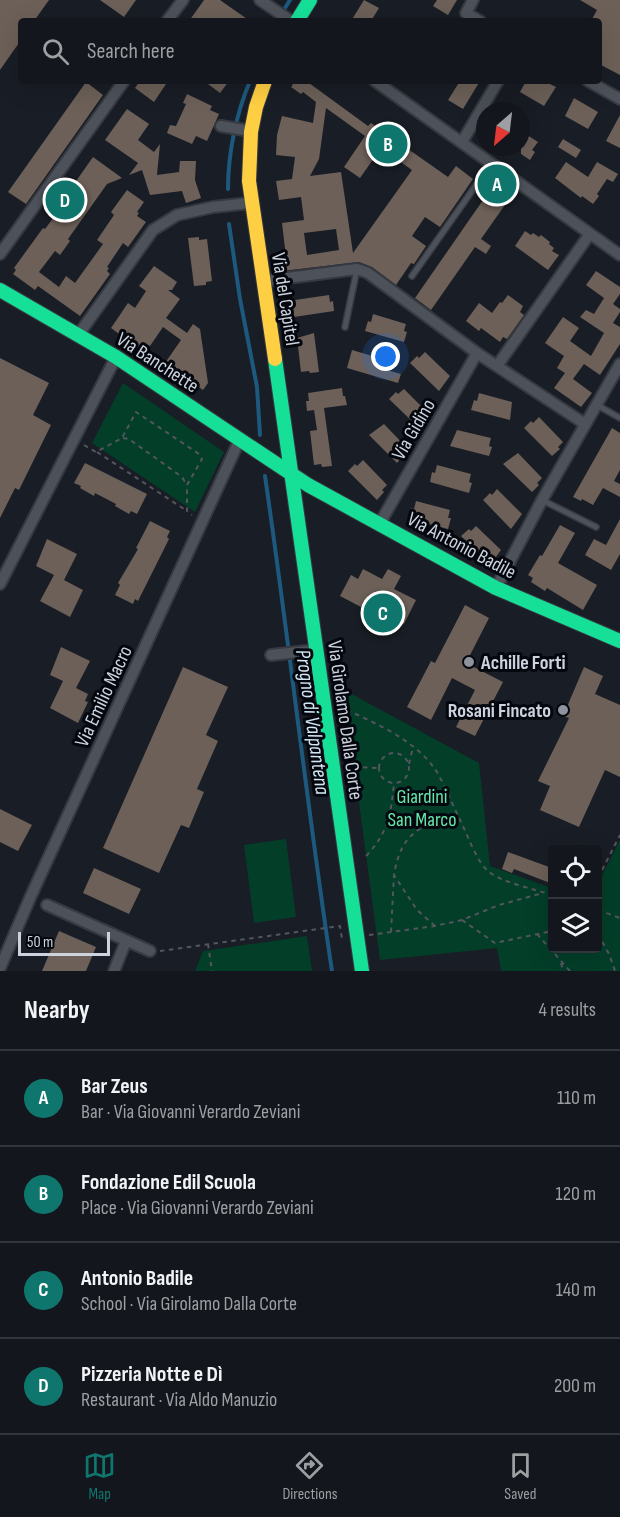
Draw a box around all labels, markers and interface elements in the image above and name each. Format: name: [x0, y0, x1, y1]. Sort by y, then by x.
search box: [18, 18, 602, 84]
icon: search: [39, 35, 72, 68]
text: Search here: [87, 38, 174, 65]
north arrow: [476, 102, 530, 156]
pin: B: [368, 122, 408, 166]
pin: A: [478, 162, 516, 207]
pin: D: [46, 178, 84, 222]
street label: Via del Capitel: [266, 251, 304, 347]
street label: Via Banchette: [112, 327, 203, 398]
your location: [371, 342, 400, 371]
street label: Via Gidino: [387, 395, 441, 464]
street label: Via Antonio Badile: [403, 507, 520, 585]
pin: C: [364, 590, 403, 636]
street label: Via Girolamo Dalla Corte: [322, 639, 368, 801]
street label: Via Emilio Macro: [70, 642, 138, 751]
water label: Progno di Valpantena: [290, 648, 335, 797]
place label: Achille Forti: [480, 651, 566, 675]
marker: Achille Forti: [462, 655, 476, 669]
place label: Rosani Fincato: [448, 699, 551, 723]
marker: Rosani Fincato: [556, 703, 570, 717]
park label: Giardini San Marco: [387, 785, 457, 832]
map controls: [548, 845, 602, 953]
button: locate: [548, 845, 602, 899]
button: layers: [548, 899, 602, 953]
scale bar: [18, 929, 110, 956]
text: 50 m: [27, 933, 53, 952]
text: Nearby: [24, 995, 90, 1026]
text: 4 results: [539, 998, 596, 1022]
text: Bar Zeus: [81, 1073, 148, 1100]
text: A: [39, 1086, 48, 1110]
text: 110 m: [557, 1086, 596, 1110]
text: Bar · Via Giovanni Verardo Zeviani: [81, 1100, 300, 1124]
text: Fondazione Edil Scuola: [81, 1169, 256, 1196]
text: B: [39, 1182, 48, 1206]
text: 120 m: [556, 1182, 596, 1206]
text: Place · Via Giovanni Verardo Zeviani: [81, 1196, 314, 1220]
text: Antonio Badile: [81, 1265, 193, 1292]
text: C: [38, 1278, 49, 1302]
text: 140 m: [556, 1278, 596, 1302]
text: School · Via Girolamo Dalla Corte: [81, 1292, 297, 1316]
text: Pizzeria Notte e Dì: [81, 1361, 222, 1388]
text: D: [38, 1374, 49, 1398]
text: 200 m: [554, 1374, 596, 1398]
text: Restaurant · Via Aldo Manuzio: [81, 1388, 277, 1412]
tab: Map: [83, 1449, 116, 1504]
tab: Directions: [282, 1449, 338, 1504]
tab: Saved: [504, 1449, 537, 1504]

